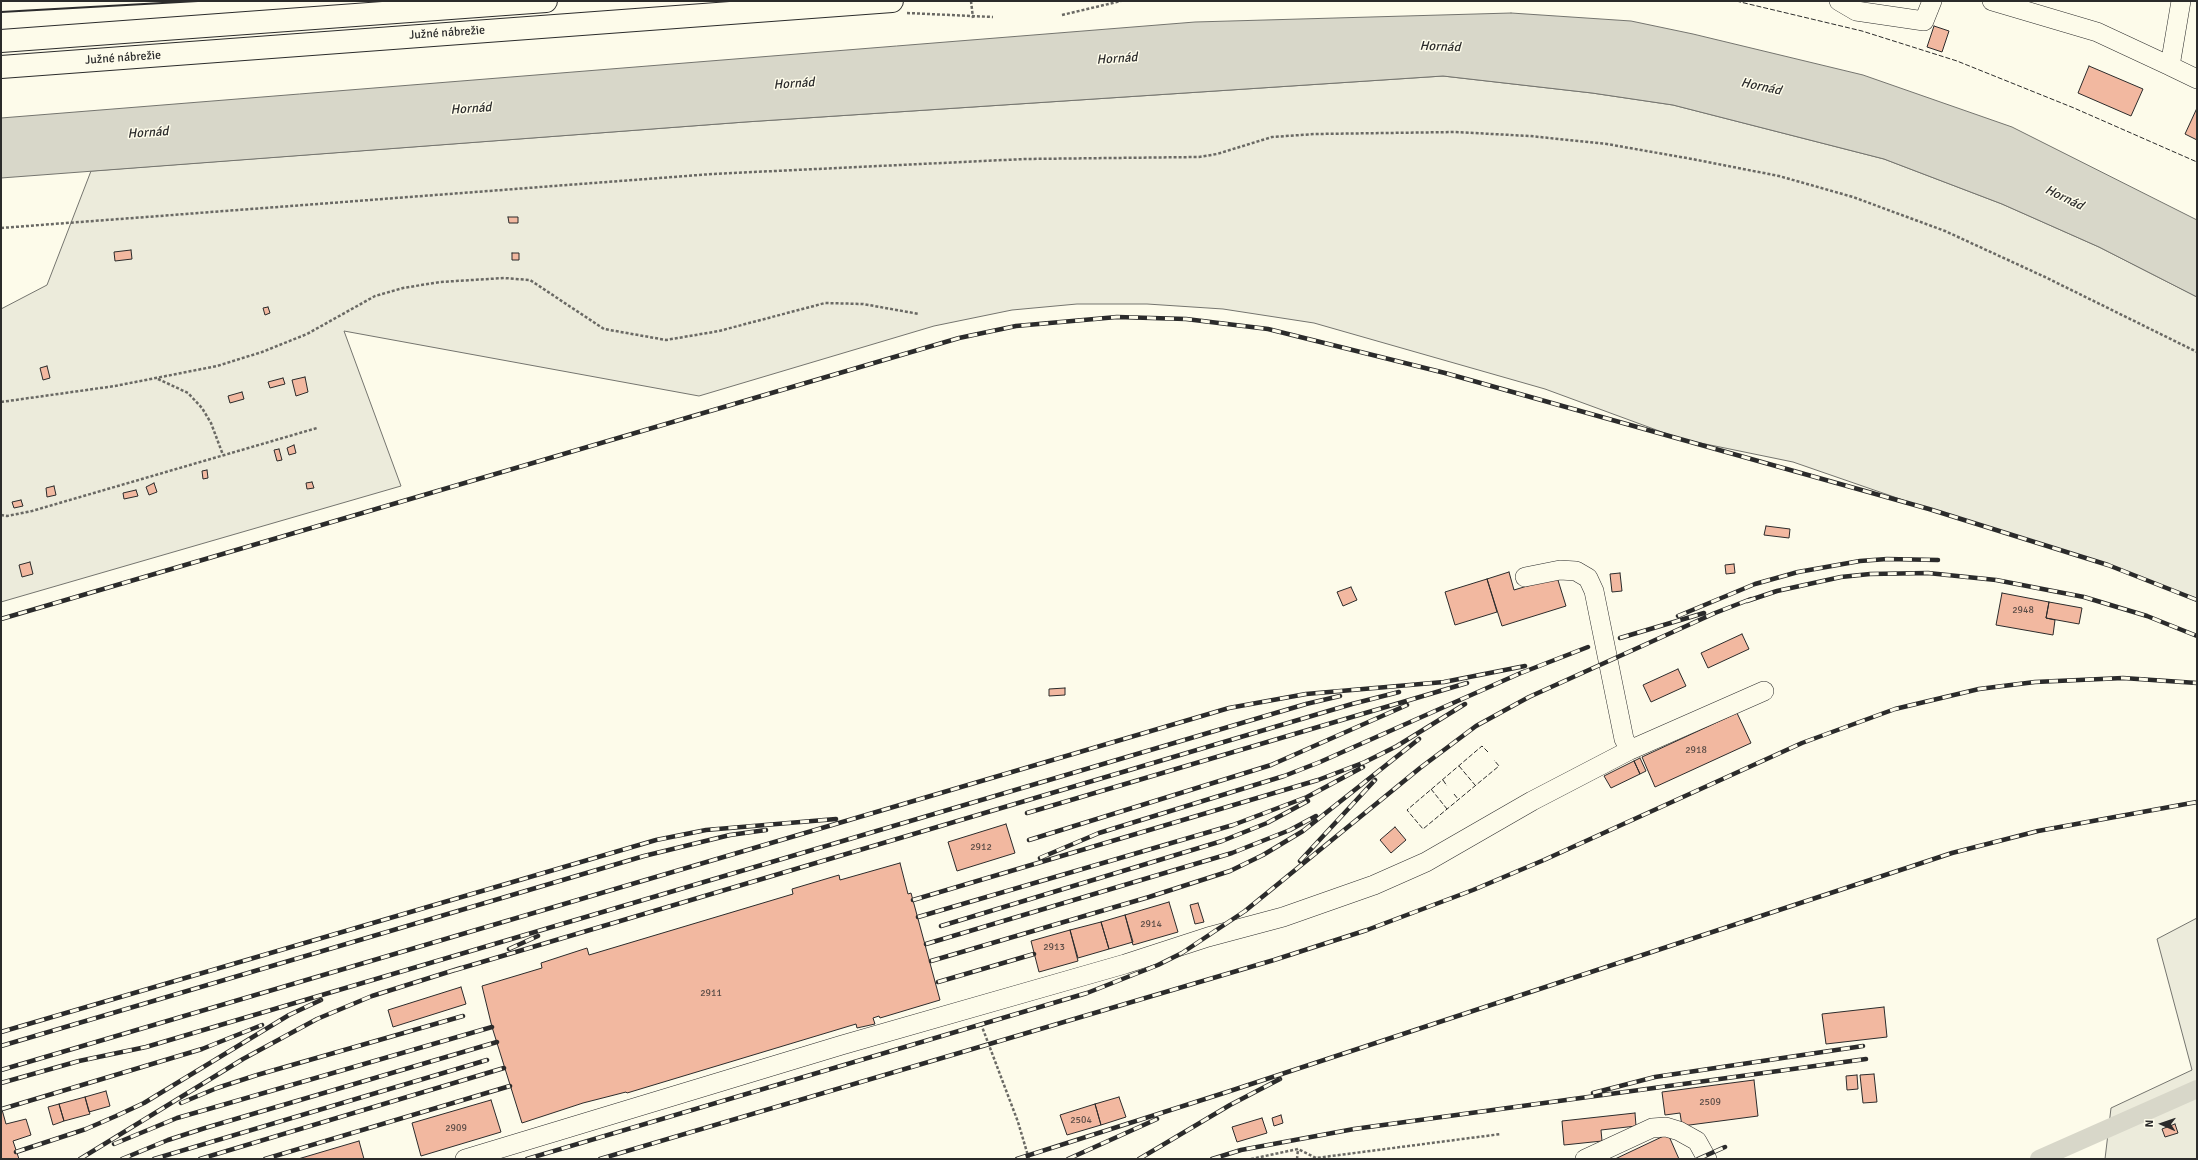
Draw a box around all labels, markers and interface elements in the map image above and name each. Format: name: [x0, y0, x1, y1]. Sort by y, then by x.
street label: Južné nábrežie: [408, 23, 486, 43]
water label: Hornád: [1419, 38, 1461, 56]
street label: Južné nábrežie: [84, 48, 162, 68]
water label: Hornád: [1096, 50, 1138, 68]
water label: Hornád: [773, 75, 815, 93]
water label: Hornád: [1739, 75, 1783, 99]
water label: Hornád: [450, 100, 492, 118]
water label: Hornád: [127, 124, 169, 142]
water label: Hornád: [2042, 182, 2086, 214]
house number: 2948: [2012, 604, 2034, 616]
house number: 2918: [1685, 744, 1707, 756]
house number: 2912: [970, 841, 992, 853]
house number: 2914: [1140, 918, 1162, 930]
house number: 2913: [1043, 941, 1065, 953]
house number: 2911: [700, 987, 722, 999]
house number: 2509: [1699, 1096, 1721, 1108]
north arrow: [2142, 1104, 2182, 1144]
house number: 2504: [1070, 1114, 1092, 1126]
text: N: [2143, 1120, 2156, 1128]
house number: 2909: [445, 1122, 467, 1134]

